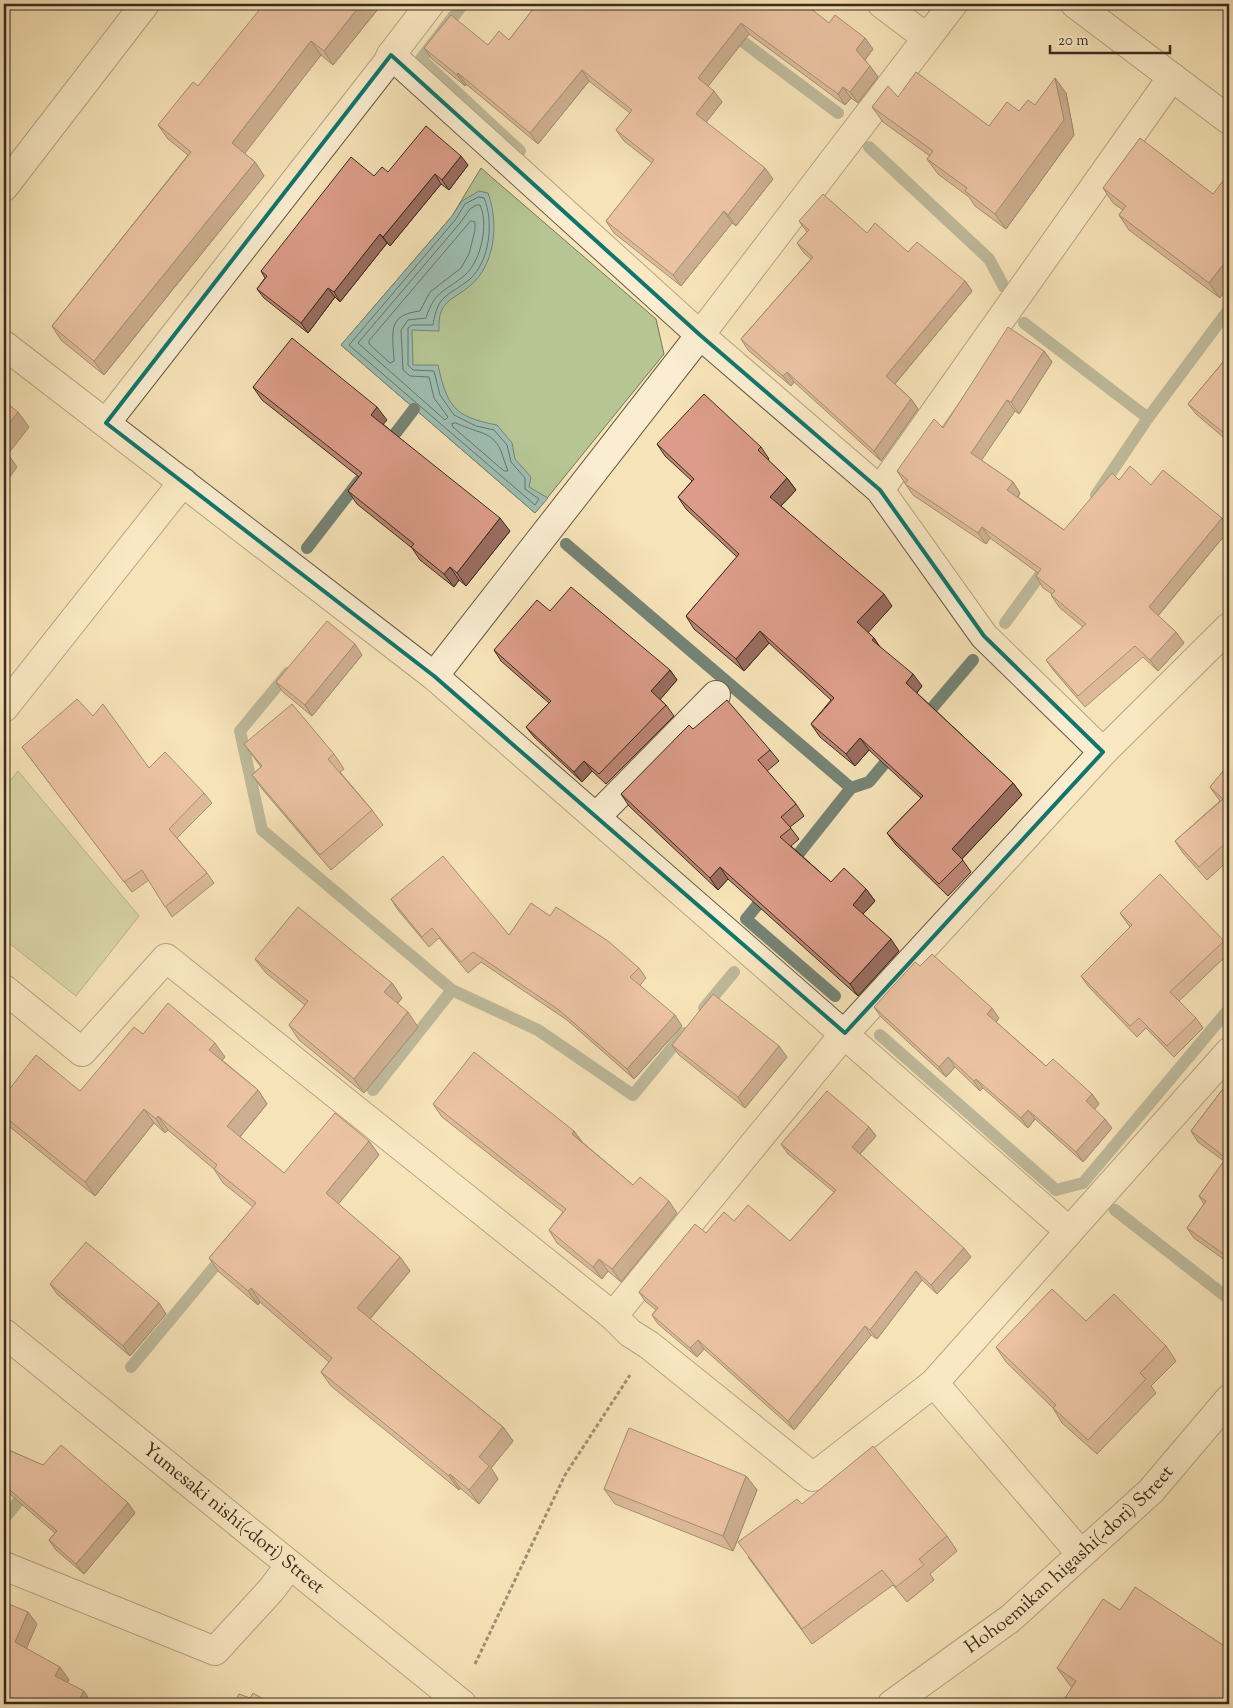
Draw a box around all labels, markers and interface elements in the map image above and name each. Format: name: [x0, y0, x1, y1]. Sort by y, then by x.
scale bar: [1050, 22, 1170, 54]
text: 20 m: [1058, 31, 1089, 52]
street label: Yumesaki nishi(-dori) Street: [137, 1437, 330, 1601]
street label: Hohoemikan higashi(-dori) Street: [959, 1460, 1181, 1661]

